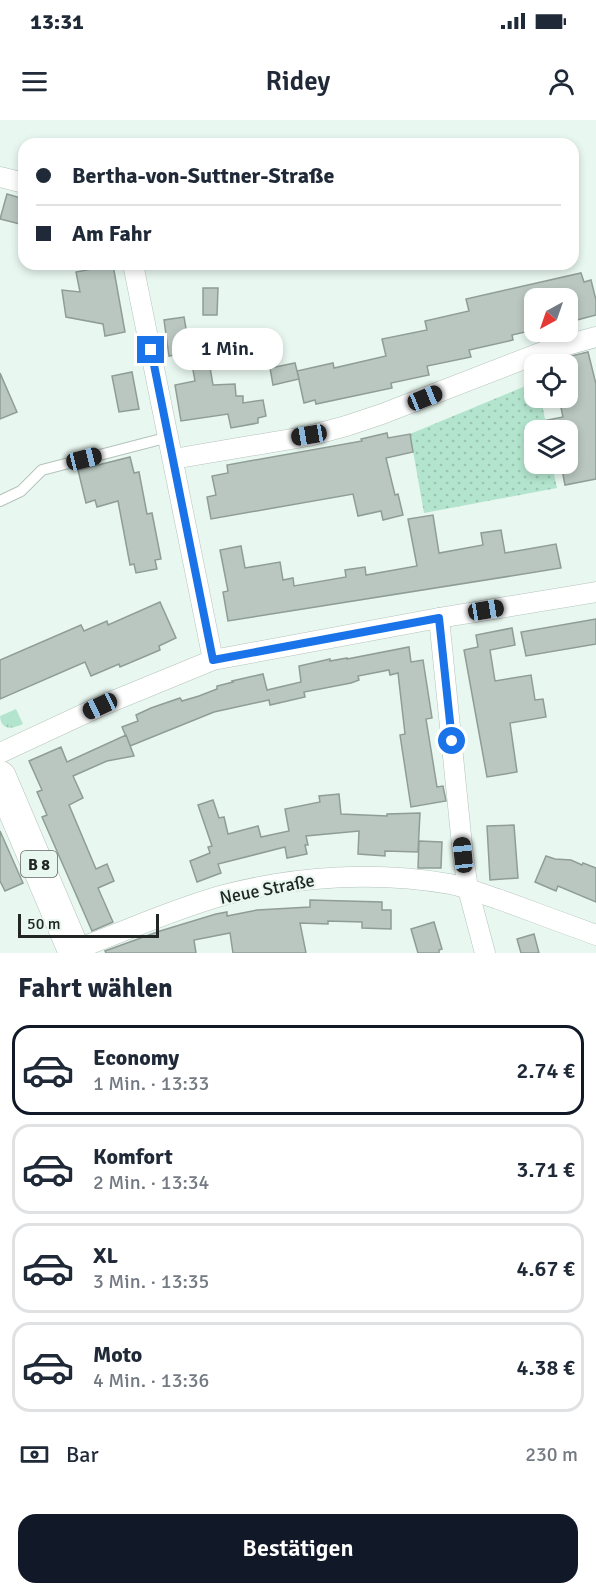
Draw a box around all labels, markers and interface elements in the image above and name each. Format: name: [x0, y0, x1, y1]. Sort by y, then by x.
text: 13:31: [30, 8, 84, 35]
icon: menu: [18, 65, 51, 98]
text: Ridey: [266, 65, 330, 98]
icon: person: [545, 65, 578, 98]
text: Bertha-von-Suttner-Straße: [72, 162, 334, 189]
text: Am Fahr: [72, 220, 152, 247]
north arrow: [524, 288, 578, 342]
map controls: [524, 288, 578, 474]
callout: 1 Min.: [172, 329, 283, 371]
route end: [137, 336, 164, 363]
text: 1 Min.: [201, 336, 254, 361]
button: locate: [524, 354, 578, 408]
car: [405, 383, 445, 413]
button: layers: [524, 420, 578, 474]
car: [290, 423, 328, 447]
car: [64, 446, 104, 472]
car: [467, 598, 505, 622]
car: [80, 690, 120, 722]
route start: [438, 727, 465, 754]
car: [452, 836, 474, 874]
road number: B 8: [21, 851, 57, 877]
street label: Neue Straße: [218, 869, 316, 909]
scale bar: [18, 911, 159, 938]
text: 50 m: [27, 914, 61, 934]
text: Fahrt wählen: [18, 972, 173, 1005]
icon: car: [21, 1043, 75, 1097]
text: Economy: [93, 1044, 179, 1071]
text: 2.74 €: [517, 1057, 575, 1084]
text: 1 Min. · 13:33: [93, 1071, 209, 1096]
icon: car: [21, 1142, 75, 1196]
text: Komfort: [93, 1143, 173, 1170]
text: 3.71 €: [517, 1156, 575, 1183]
text: 2 Min. · 13:34: [93, 1170, 209, 1195]
icon: car: [21, 1241, 75, 1295]
text: XL: [93, 1242, 118, 1269]
text: 4.67 €: [517, 1255, 575, 1282]
text: 3 Min. · 13:35: [93, 1269, 209, 1294]
icon: car: [21, 1340, 75, 1394]
text: Moto: [93, 1341, 142, 1368]
text: 4.38 €: [517, 1354, 575, 1381]
text: 4 Min. · 13:36: [93, 1368, 209, 1393]
icon: cash: [18, 1438, 51, 1471]
text: Bar: [66, 1441, 99, 1468]
text: 230 m: [525, 1442, 578, 1467]
button: Bestätigen: [18, 1514, 578, 1583]

